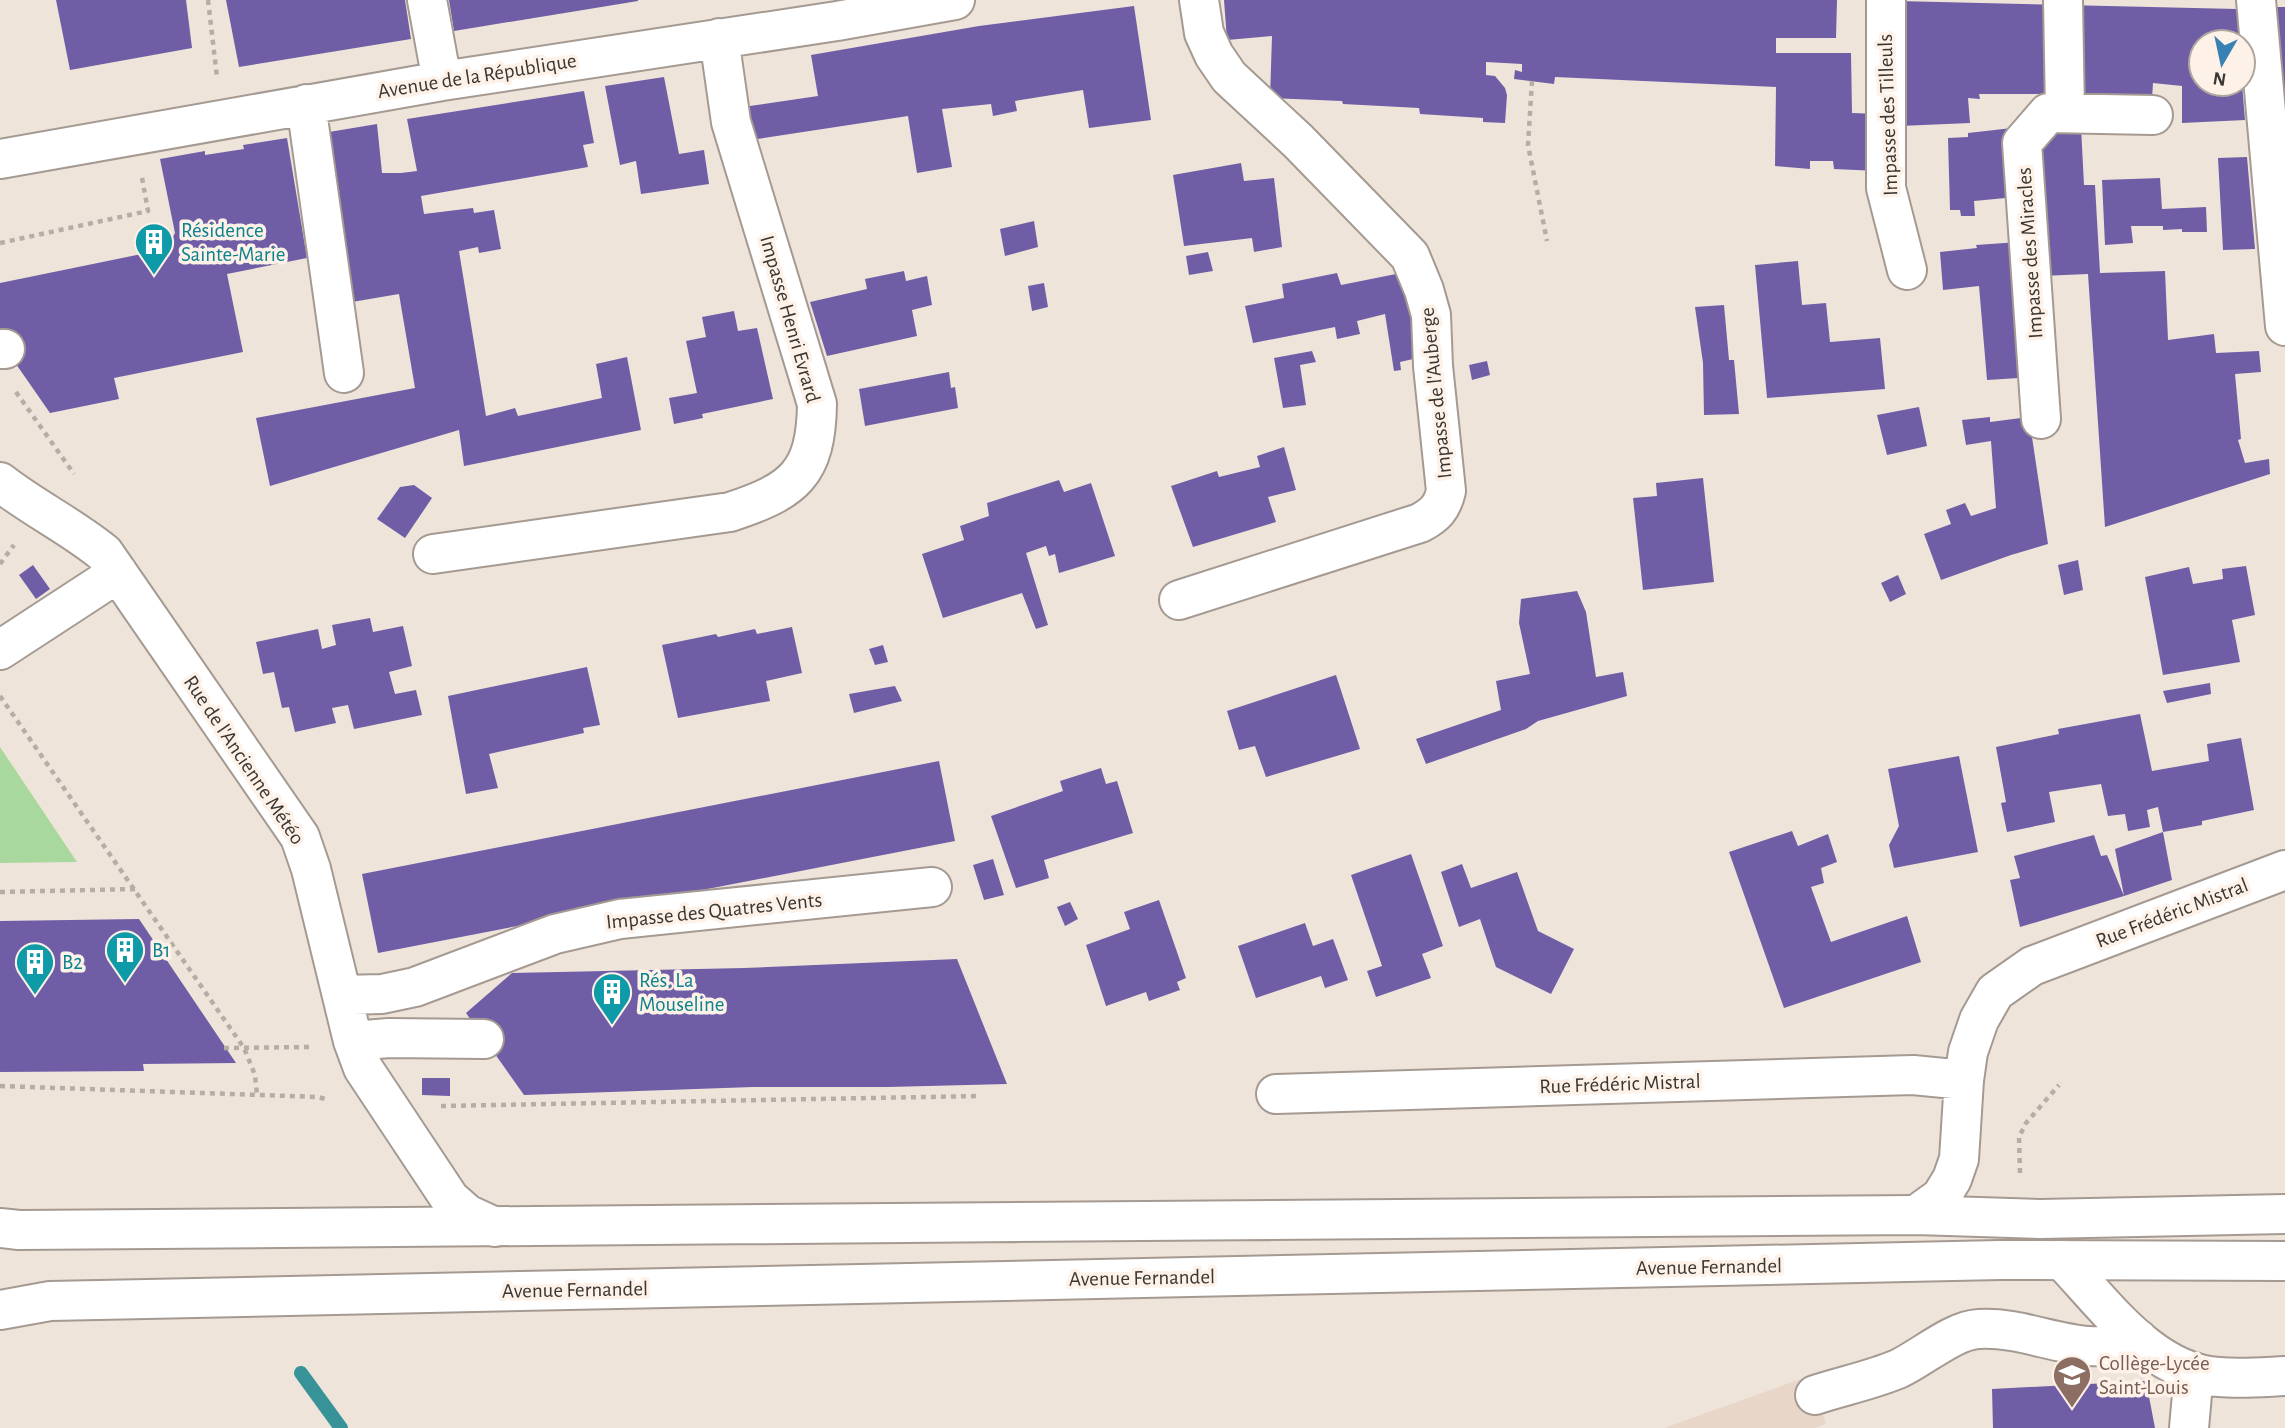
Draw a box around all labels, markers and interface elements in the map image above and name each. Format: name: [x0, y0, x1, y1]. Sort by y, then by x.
north arrow: [2187, 28, 2257, 98]
street label: Impasse des Tilleuls: [1875, 34, 1901, 196]
street label: Avenue de la République: [376, 50, 578, 102]
text: N: [2212, 68, 2228, 89]
street label: Impasse des Miracles: [2014, 167, 2046, 339]
place label: Résidence Sainte-Marie: [181, 220, 285, 265]
building icon: Résidence Sainte-Marie: [133, 221, 175, 276]
street label: Impasse Henri Evrard: [756, 233, 824, 405]
street label: Impasse de l'Auberge: [1417, 306, 1455, 480]
street label: Rue de l'Ancienne Météo: [180, 672, 308, 848]
street label: Rue Frédéric Mistral: [2093, 874, 2251, 952]
street label: Impasse des Quatres Vents: [605, 889, 823, 933]
building icon: B1: [104, 929, 146, 984]
place label: B1: [152, 940, 171, 961]
building icon: B2: [14, 941, 56, 996]
place label: B2: [62, 952, 83, 973]
place label: Rés. La Mouseline: [639, 970, 724, 1015]
building icon: Rés. La Mouseline: [591, 971, 633, 1026]
street label: Rue Frédéric Mistral: [1539, 1071, 1701, 1097]
street label: Avenue Fernandel: [1636, 1255, 1782, 1279]
street label: Avenue Fernandel: [1069, 1266, 1215, 1290]
street label: Avenue Fernandel: [502, 1278, 648, 1302]
place label: Collège-Lycée Saint-Louis: [2099, 1353, 2210, 1398]
school or university icon: Collège-Lycée Saint-Louis: [2051, 1354, 2093, 1409]

